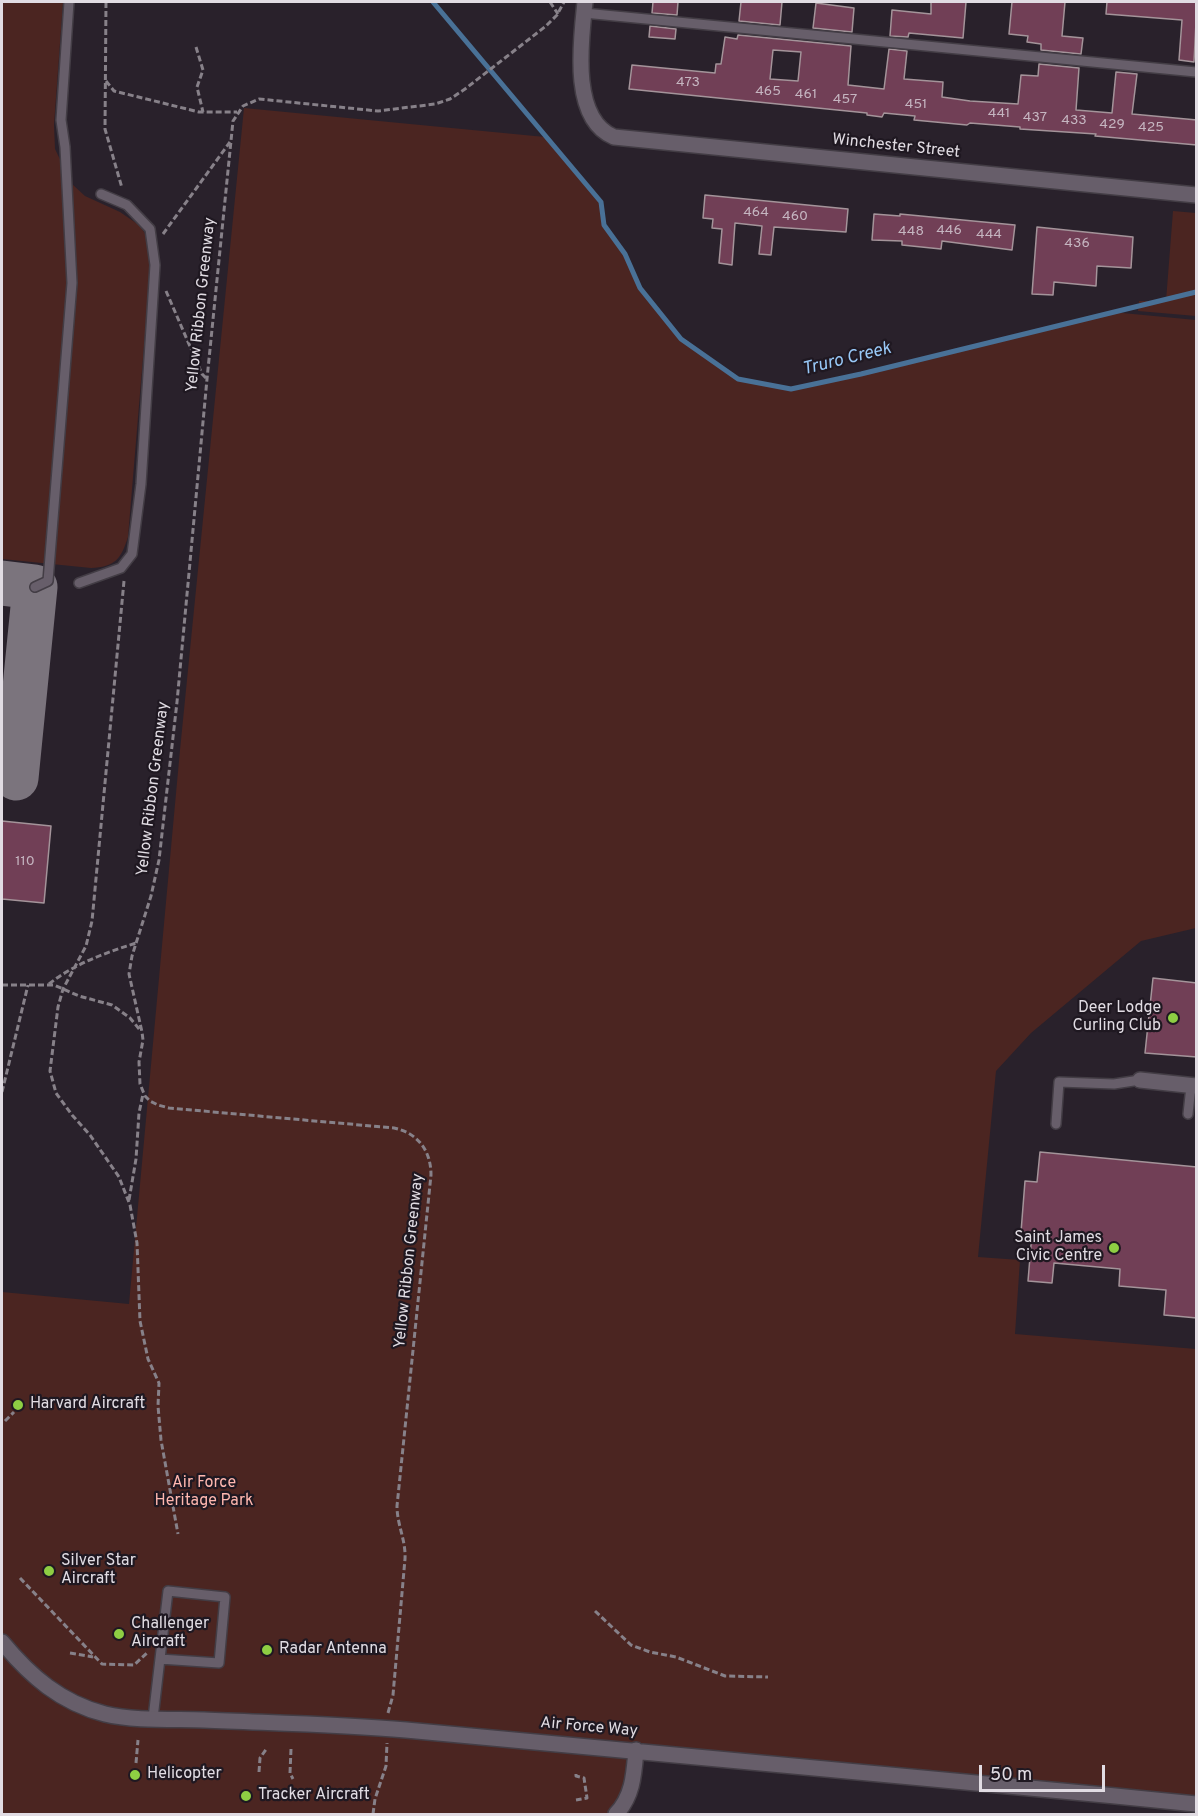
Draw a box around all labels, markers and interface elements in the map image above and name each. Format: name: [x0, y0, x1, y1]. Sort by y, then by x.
house number: 473: [676, 75, 700, 91]
house number: 465: [755, 84, 781, 100]
house number: 461: [795, 87, 817, 103]
house number: 457: [833, 92, 857, 108]
house number: 451: [905, 97, 927, 113]
house number: 441: [988, 106, 1010, 122]
house number: 437: [1023, 110, 1047, 126]
house number: 433: [1061, 113, 1087, 129]
house number: 429: [1099, 117, 1125, 133]
house number: 425: [1138, 120, 1164, 136]
street label: Winchester Street: [831, 131, 961, 163]
house number: 464: [743, 205, 769, 221]
house number: 460: [782, 209, 808, 225]
street label: Yellow Ribbon Greenway: [183, 217, 221, 393]
house number: 446: [936, 223, 962, 239]
house number: 448: [898, 224, 924, 240]
house number: 444: [976, 227, 1002, 243]
house number: 436: [1064, 236, 1090, 252]
water label: Truro Creek: [800, 339, 894, 381]
street label: Yellow Ribbon Greenway: [134, 701, 174, 877]
house number: 110: [15, 854, 35, 870]
place label: Deer Lodge Curling Club: [1073, 999, 1161, 1037]
marker: Deer Lodge Curling Club: [1166, 1011, 1180, 1025]
street label: Yellow Ribbon Greenway: [391, 1173, 429, 1349]
place label: Saint James Civic Centre: [1014, 1229, 1102, 1267]
marker: Saint James Civic Centre: [1107, 1241, 1121, 1255]
place label: Harvard Aircraft: [30, 1395, 145, 1415]
marker: Harvard Aircraft: [11, 1398, 25, 1412]
park label: Air Force Heritage Park: [154, 1474, 254, 1512]
place label: Silver Star Aircraft: [61, 1552, 136, 1590]
marker: Silver Star Aircraft: [42, 1564, 56, 1578]
place label: Challenger Aircraft: [131, 1615, 209, 1653]
marker: Challenger Aircraft: [112, 1627, 126, 1641]
place label: Radar Antenna: [279, 1640, 387, 1660]
marker: Radar Antenna: [260, 1643, 274, 1657]
street label: Air Force Way: [540, 1714, 638, 1742]
scale bar: [982, 1753, 1108, 1791]
text: 50 m: [990, 1764, 1032, 1787]
place label: Helicopter: [147, 1765, 222, 1785]
marker: Helicopter: [128, 1768, 142, 1782]
place label: Tracker Aircraft: [258, 1786, 370, 1806]
marker: Tracker Aircraft: [239, 1789, 253, 1803]

